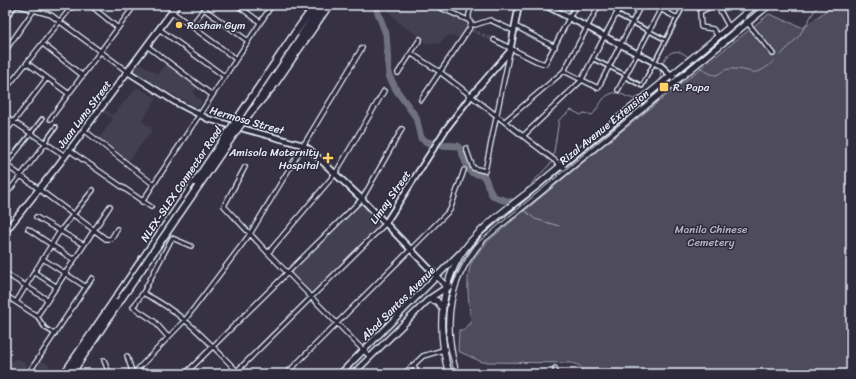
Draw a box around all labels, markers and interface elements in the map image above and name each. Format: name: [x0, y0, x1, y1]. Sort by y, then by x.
place label: Roshan Gym: [187, 16, 246, 35]
marker: Roshan Gym: [174, 20, 184, 30]
street label: Juan Luna Street: [52, 76, 117, 153]
place label: R. Papa: [673, 78, 710, 97]
marker: R. Papa: [658, 81, 670, 93]
street label: Rizal Avenue Extension: [555, 85, 654, 170]
street label: Hermosa Street: [207, 101, 287, 140]
street label: NLEX-SLEX Connector Road: [135, 122, 228, 246]
place label: Amisola Maternity Hospital: [228, 143, 320, 175]
marker: Amisola Maternity Hospital: [322, 152, 334, 164]
street label: Limay Street: [365, 166, 416, 228]
park label: Manila Chinese Cemetery: [675, 220, 748, 252]
street label: Abad Santos Avenue: [356, 261, 441, 346]

